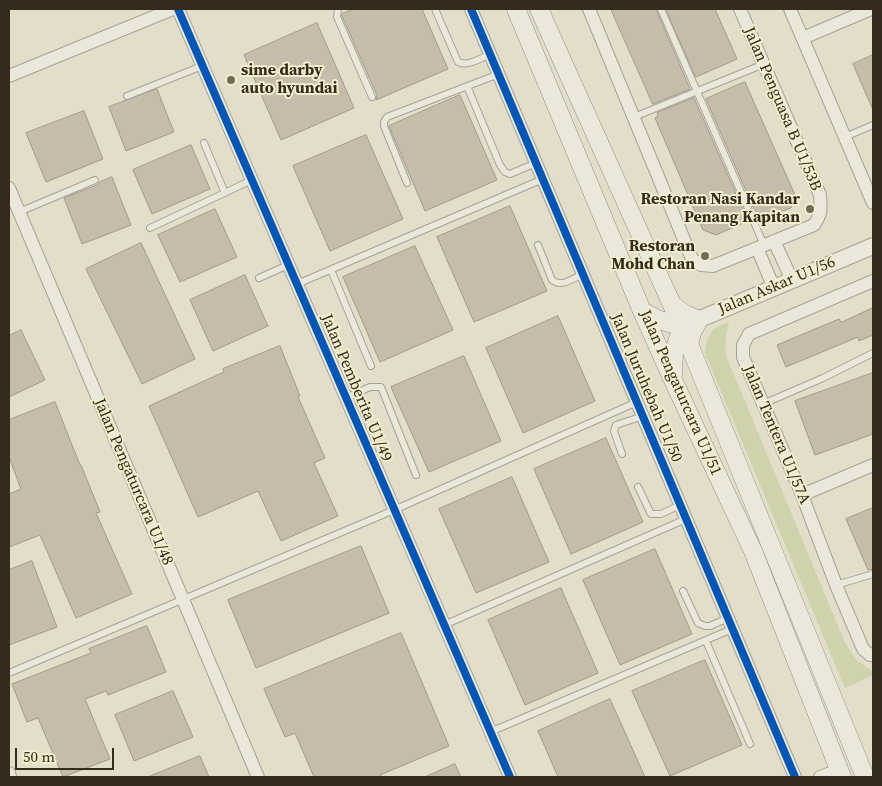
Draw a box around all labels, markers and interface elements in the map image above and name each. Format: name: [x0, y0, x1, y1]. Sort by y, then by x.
street label: Jalan Penguasa B U1/53B: [739, 24, 825, 194]
place label: sime darby auto hyundai: [241, 61, 338, 99]
marker: sime darby auto hyundai: [225, 74, 237, 86]
place label: Restoran Nasi Kandar Penang Kapitan: [640, 190, 800, 228]
marker: Restoran Nasi Kandar Penang Kapitan: [804, 203, 816, 215]
place label: Restoran Mohd Chan: [611, 237, 695, 275]
marker: Restoran Mohd Chan: [699, 250, 711, 262]
street label: Jalan Askar U1/56: [716, 253, 838, 319]
street label: Jalan Pengaturcara U1/51: [635, 307, 725, 479]
street label: Jalan Pemberita U1/49: [316, 311, 396, 465]
street label: Jalan Juruhebah U1/50: [606, 311, 686, 465]
street label: Jalan Tentera U1/57A: [738, 362, 814, 508]
street label: Jalan Pengaturcara U1/48: [89, 396, 177, 568]
scale bar: [18, 738, 116, 770]
text: 50 m: [23, 746, 55, 767]

